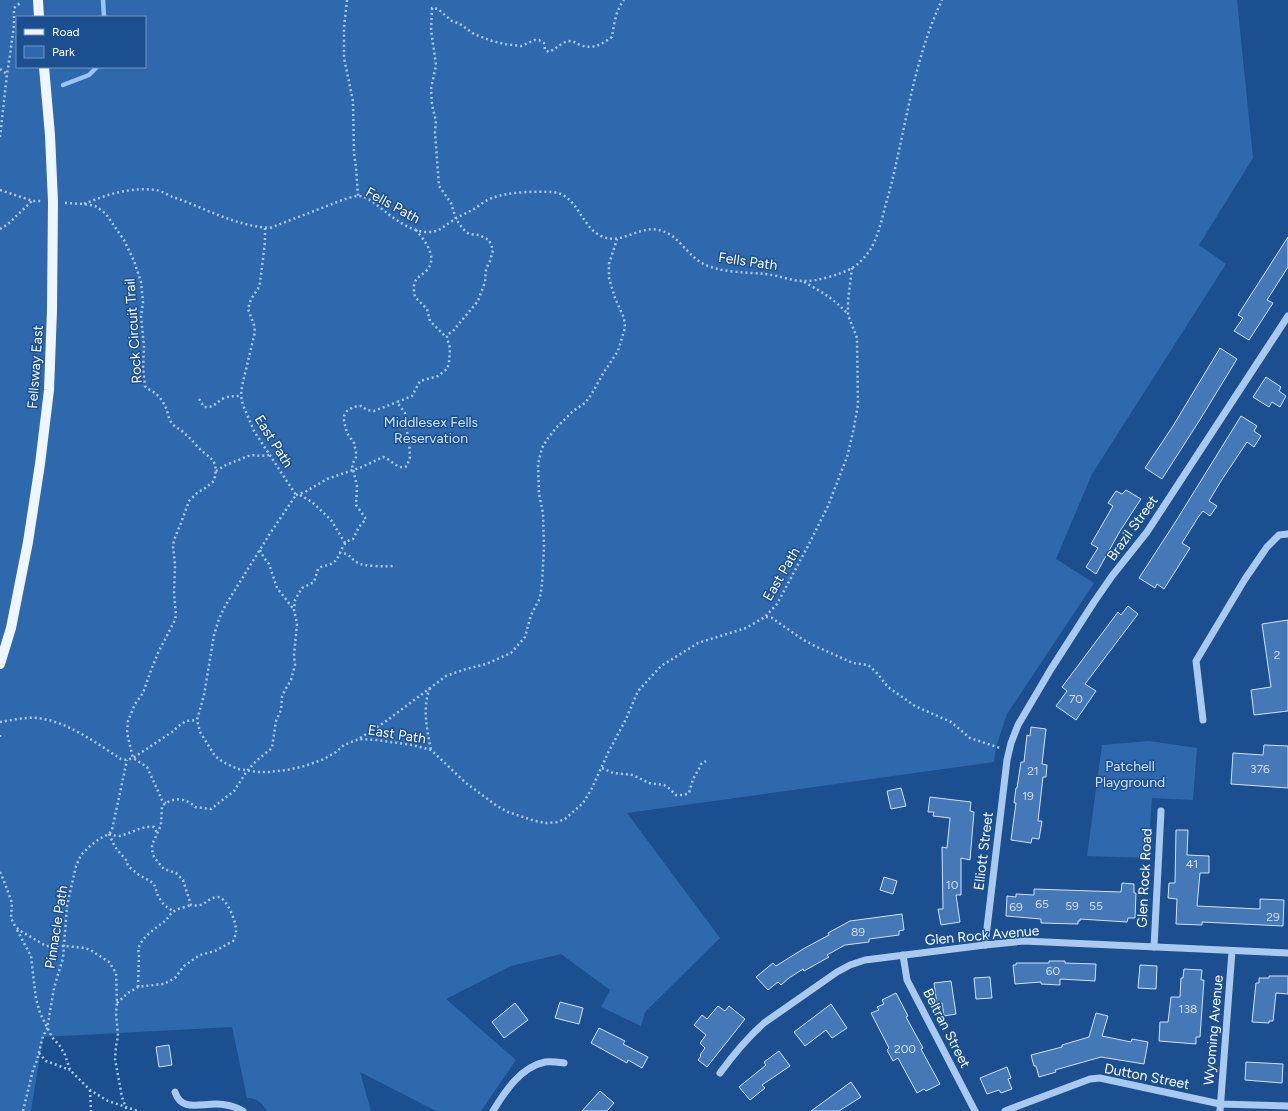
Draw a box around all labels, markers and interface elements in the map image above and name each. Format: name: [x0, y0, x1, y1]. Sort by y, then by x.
legend: [16, 16, 146, 68]
text: Road: [52, 25, 80, 39]
text: Park: [52, 45, 75, 59]
street label: Fells Path: [363, 184, 423, 227]
street label: Fells Path: [717, 249, 779, 274]
street label: Rock Circuit Trail: [121, 278, 146, 384]
street label: Fellsway East: [24, 325, 47, 409]
street label: East Path: [251, 412, 296, 471]
park label: Middlesex Fells Reservation: [384, 414, 478, 447]
street label: Brazil Street: [1103, 492, 1162, 564]
street label: East Path: [759, 544, 804, 604]
house number: 2: [1274, 648, 1280, 662]
house number: 70: [1069, 692, 1083, 706]
street label: East Path: [366, 721, 428, 748]
park label: Patchell Playground: [1095, 758, 1165, 791]
house number: 376: [1250, 762, 1270, 776]
house number: 21: [1027, 764, 1039, 778]
house number: 19: [1022, 789, 1034, 803]
street label: Elliott Street: [970, 811, 997, 891]
street label: Glen Rock Road: [1133, 828, 1156, 928]
house number: 41: [1186, 857, 1198, 871]
house number: 10: [946, 878, 959, 892]
street label: Pinnacle Path: [42, 884, 71, 970]
house number: 65: [1035, 897, 1049, 911]
house number: 59: [1065, 899, 1079, 913]
house number: 55: [1089, 899, 1103, 913]
house number: 69: [1009, 900, 1023, 914]
house number: 29: [1266, 910, 1280, 924]
street label: Glen Rock Avenue: [924, 922, 1040, 949]
house number: 89: [851, 925, 865, 939]
house number: 60: [1046, 964, 1061, 978]
street label: Wyoming Avenue: [1200, 974, 1227, 1086]
street label: Beltran Street: [919, 986, 974, 1071]
house number: 138: [1179, 1002, 1197, 1016]
house number: 200: [894, 1042, 916, 1056]
street label: Dutton Street: [1103, 1060, 1191, 1093]

